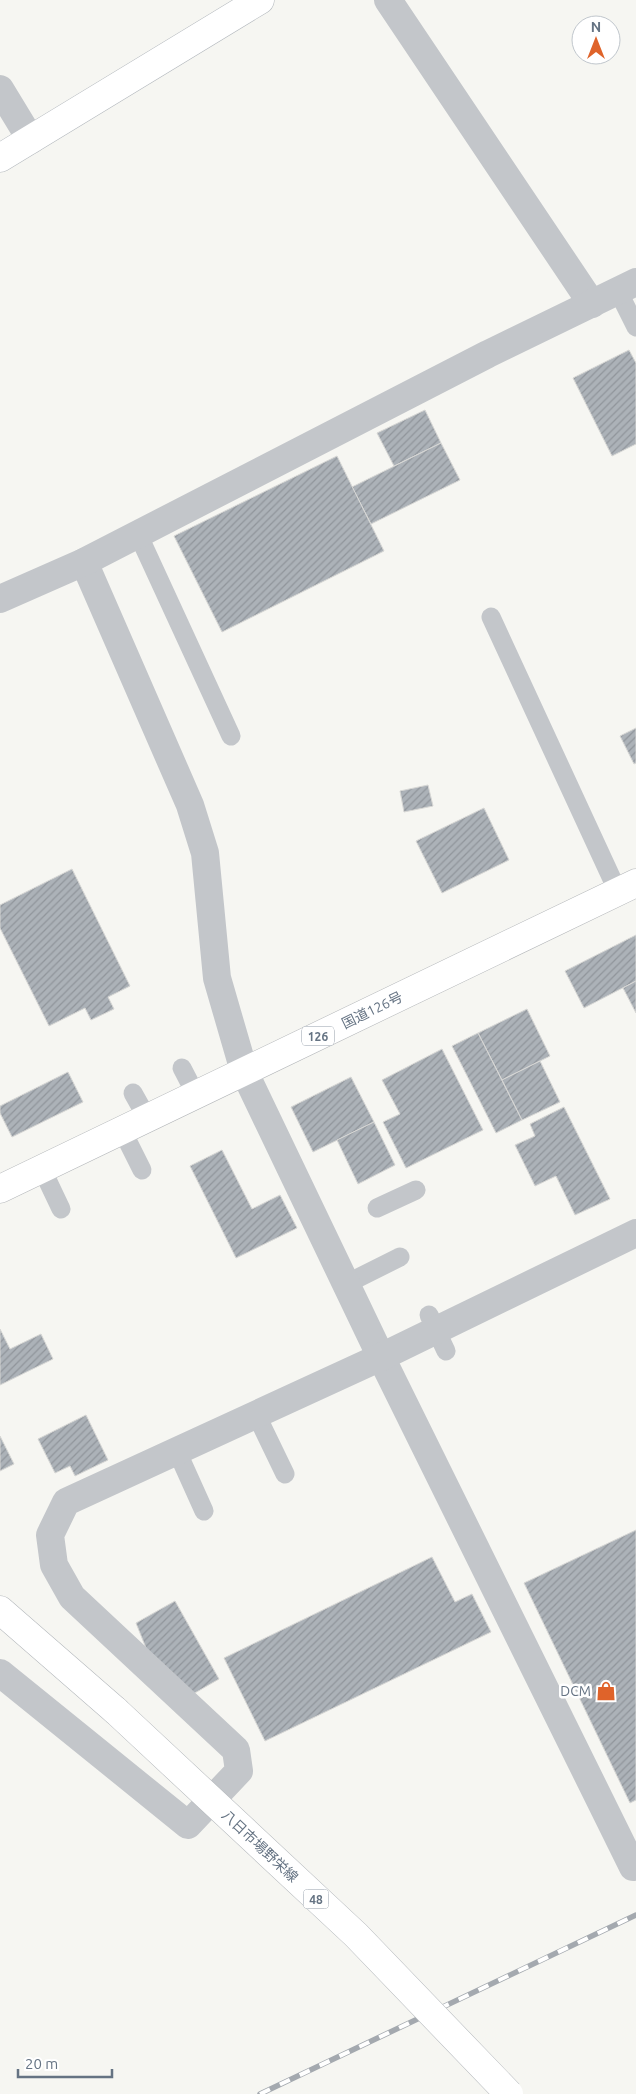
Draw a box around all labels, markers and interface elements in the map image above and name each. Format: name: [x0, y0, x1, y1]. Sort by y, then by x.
north arrow: [571, 15, 621, 65]
text: N: [591, 19, 601, 35]
street label: 国道126号: [339, 988, 405, 1032]
road number: 126: [302, 1026, 334, 1046]
shop icon: DCM: [595, 1680, 617, 1702]
place label: DCM: [560, 1683, 591, 1699]
street label: 八日市場野栄線: [219, 1807, 301, 1885]
road number: 48: [304, 1890, 328, 1908]
scale bar: [18, 2046, 111, 2078]
text: 20 m: [25, 2055, 58, 2072]

